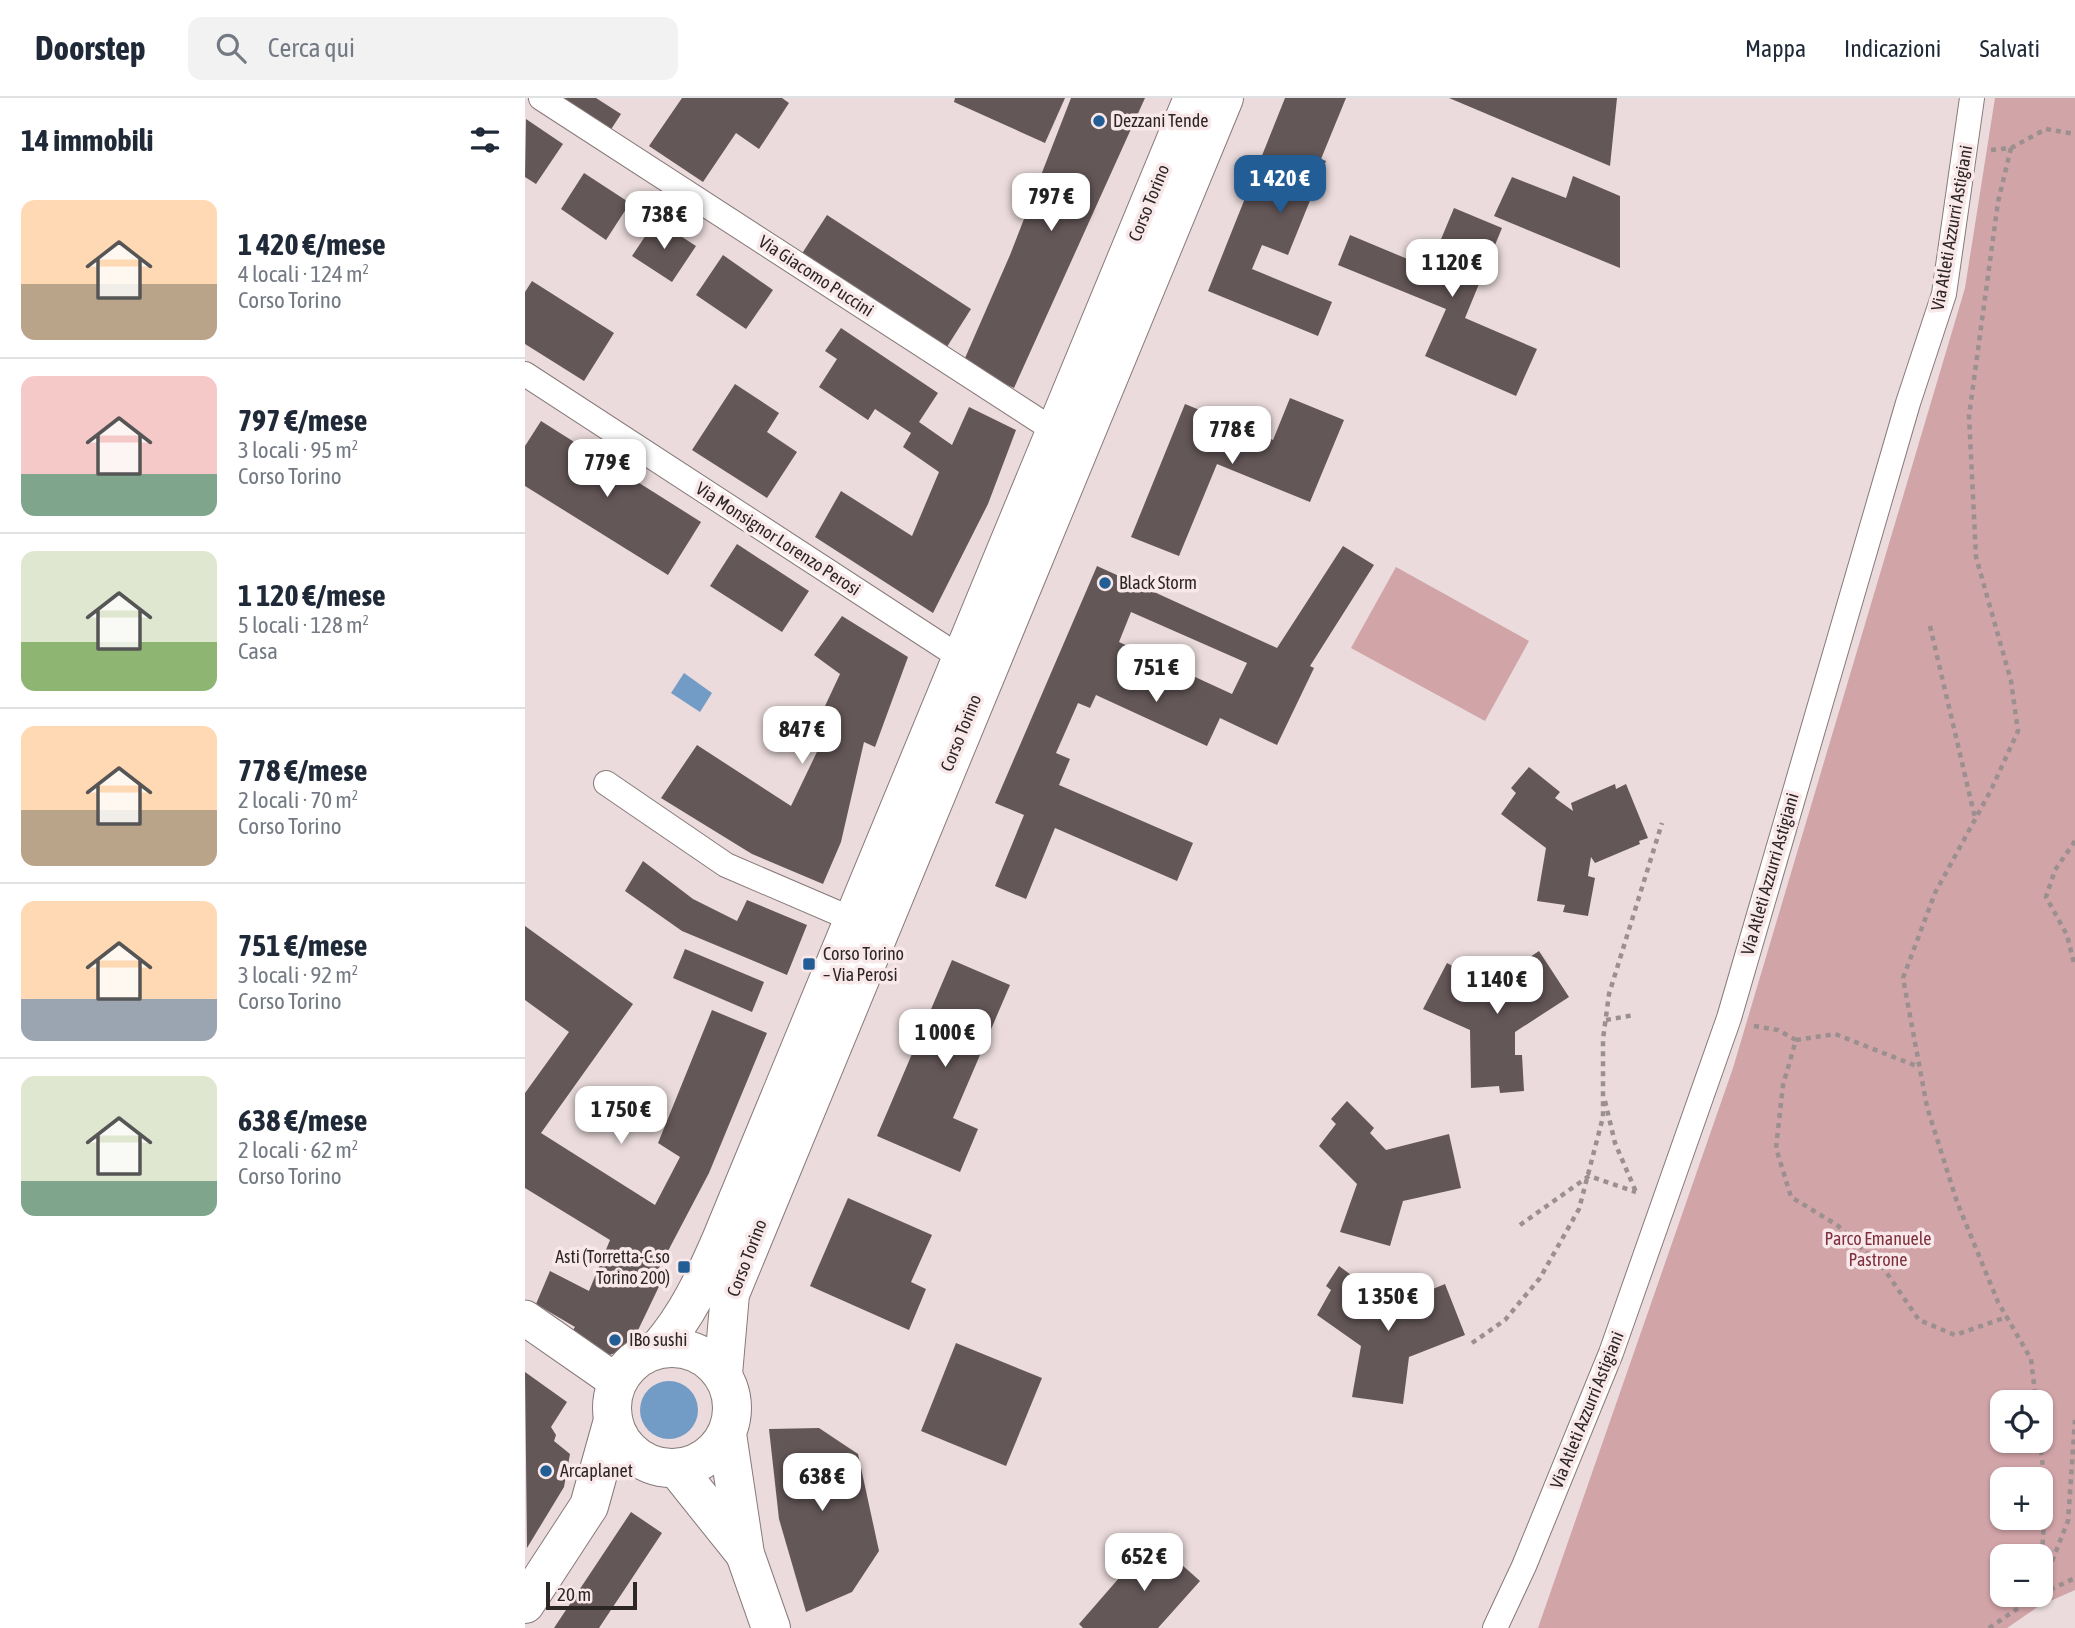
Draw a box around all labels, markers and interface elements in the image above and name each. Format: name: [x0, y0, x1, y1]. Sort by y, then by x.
search box: [188, 17, 678, 80]
text: Doorstep: [35, 29, 146, 67]
icon: search: [212, 29, 250, 67]
text: Cerca qui: [268, 33, 355, 63]
text: Mappa: [1745, 35, 1806, 62]
text: Indicazioni: [1844, 35, 1941, 62]
text: Salvati: [1979, 35, 2040, 62]
place label: Dezzani Tende: [1113, 110, 1208, 131]
marker: Dezzani Tende: [1091, 113, 1107, 129]
icon: filters: [466, 121, 504, 159]
text: 14 immobili: [21, 123, 153, 157]
street label: Via Atleti Azzurri Astigiani: [1927, 144, 1976, 312]
pin: 1 420 €: [1215, 156, 1345, 215]
street label: Corso Torino: [1124, 161, 1173, 244]
text: 1 420 €: [1250, 165, 1310, 191]
pin: 797 €: [1002, 174, 1100, 233]
text: 797 €: [1028, 183, 1074, 209]
pin: 738 €: [615, 192, 713, 251]
text: 738 €: [641, 201, 687, 227]
text: 1 420 €/mese: [238, 227, 386, 261]
icon: home: [77, 228, 161, 312]
street label: Via Giacomo Puccini: [755, 231, 878, 321]
pin: 1 120 €: [1387, 240, 1517, 299]
text: 1 120 €: [1422, 249, 1482, 275]
text: 4 locali · 124 m²: [238, 261, 369, 287]
text: Corso Torino: [238, 287, 342, 313]
text: 797 €/mese: [238, 403, 367, 437]
icon: home: [77, 404, 161, 488]
pin: 778 €: [1183, 406, 1281, 466]
text: 778 €: [1209, 416, 1255, 442]
text: 3 locali · 95 m²: [238, 437, 358, 463]
pin: 779 €: [558, 440, 656, 499]
text: 779 €: [584, 449, 630, 475]
text: Corso Torino: [238, 463, 342, 489]
street label: Via Monsignor Lorenzo Perosi: [692, 477, 865, 600]
place label: Black Storm: [1119, 572, 1197, 593]
marker: Black Storm: [1097, 575, 1113, 591]
text: 1 120 €/mese: [238, 578, 386, 612]
icon: home: [77, 579, 161, 663]
text: 5 locali · 128 m²: [238, 612, 369, 638]
text: Casa: [238, 638, 278, 664]
pin: 751 €: [1107, 644, 1205, 704]
text: 751 €: [1133, 654, 1179, 680]
street label: Corso Torino: [936, 691, 985, 774]
pin: 847 €: [753, 706, 851, 766]
text: 847 €: [779, 716, 825, 742]
text: 778 €/mese: [238, 753, 367, 787]
icon: home: [77, 754, 161, 838]
text: 2 locali · 70 m²: [238, 787, 358, 813]
street label: Via Atleti Azzurri Astigiani: [1736, 790, 1803, 957]
text: Corso Torino: [238, 813, 342, 839]
text: 751 €/mese: [238, 928, 367, 962]
icon: home: [77, 929, 161, 1013]
place label: Corso Torino – Via Perosi: [823, 943, 904, 985]
marker: Corso Torino – Via Perosi: [801, 956, 817, 972]
pin: 1 140 €: [1432, 956, 1562, 1016]
text: 3 locali · 92 m²: [238, 962, 358, 988]
text: 1 140 €: [1467, 966, 1527, 992]
text: Corso Torino: [238, 988, 342, 1014]
pin: 1 000 €: [880, 1010, 1010, 1069]
text: 1 000 €: [915, 1019, 975, 1045]
pin: 1 750 €: [556, 1086, 686, 1146]
text: 1 750 €: [591, 1096, 651, 1122]
text: 638 €/mese: [238, 1103, 367, 1137]
icon: home: [77, 1104, 161, 1188]
text: 2 locali · 62 m²: [238, 1137, 358, 1163]
text: Corso Torino: [238, 1163, 342, 1189]
street label: Corso Torino: [722, 1216, 771, 1299]
park label: Parco Emanuele Pastrone: [1824, 1228, 1932, 1270]
place label: Asti (Torretta-C.so Torino 200): [555, 1246, 670, 1288]
marker: Asti (Torretta-C.so Torino 200): [676, 1259, 692, 1275]
pin: 1 350 €: [1323, 1274, 1453, 1333]
text: 1 350 €: [1358, 1283, 1418, 1309]
street label: Via Atleti Azzurri Astigiani: [1545, 1328, 1628, 1491]
place label: IBo sushi: [629, 1329, 687, 1350]
marker: IBo sushi: [607, 1332, 623, 1348]
map controls: [1990, 1390, 2053, 1607]
button: locate: [1990, 1390, 2053, 1453]
pin: 638 €: [773, 1454, 871, 1513]
place label: Arcaplanet: [560, 1460, 633, 1481]
marker: Arcaplanet: [538, 1463, 554, 1479]
text: 638 €: [799, 1463, 845, 1489]
button: +: [1990, 1467, 2053, 1530]
pin: 652 €: [1095, 1534, 1193, 1593]
text: 652 €: [1121, 1543, 1167, 1569]
button: −: [1990, 1544, 2053, 1607]
scale bar: [546, 1579, 637, 1611]
text: 20 m: [557, 1583, 591, 1605]

